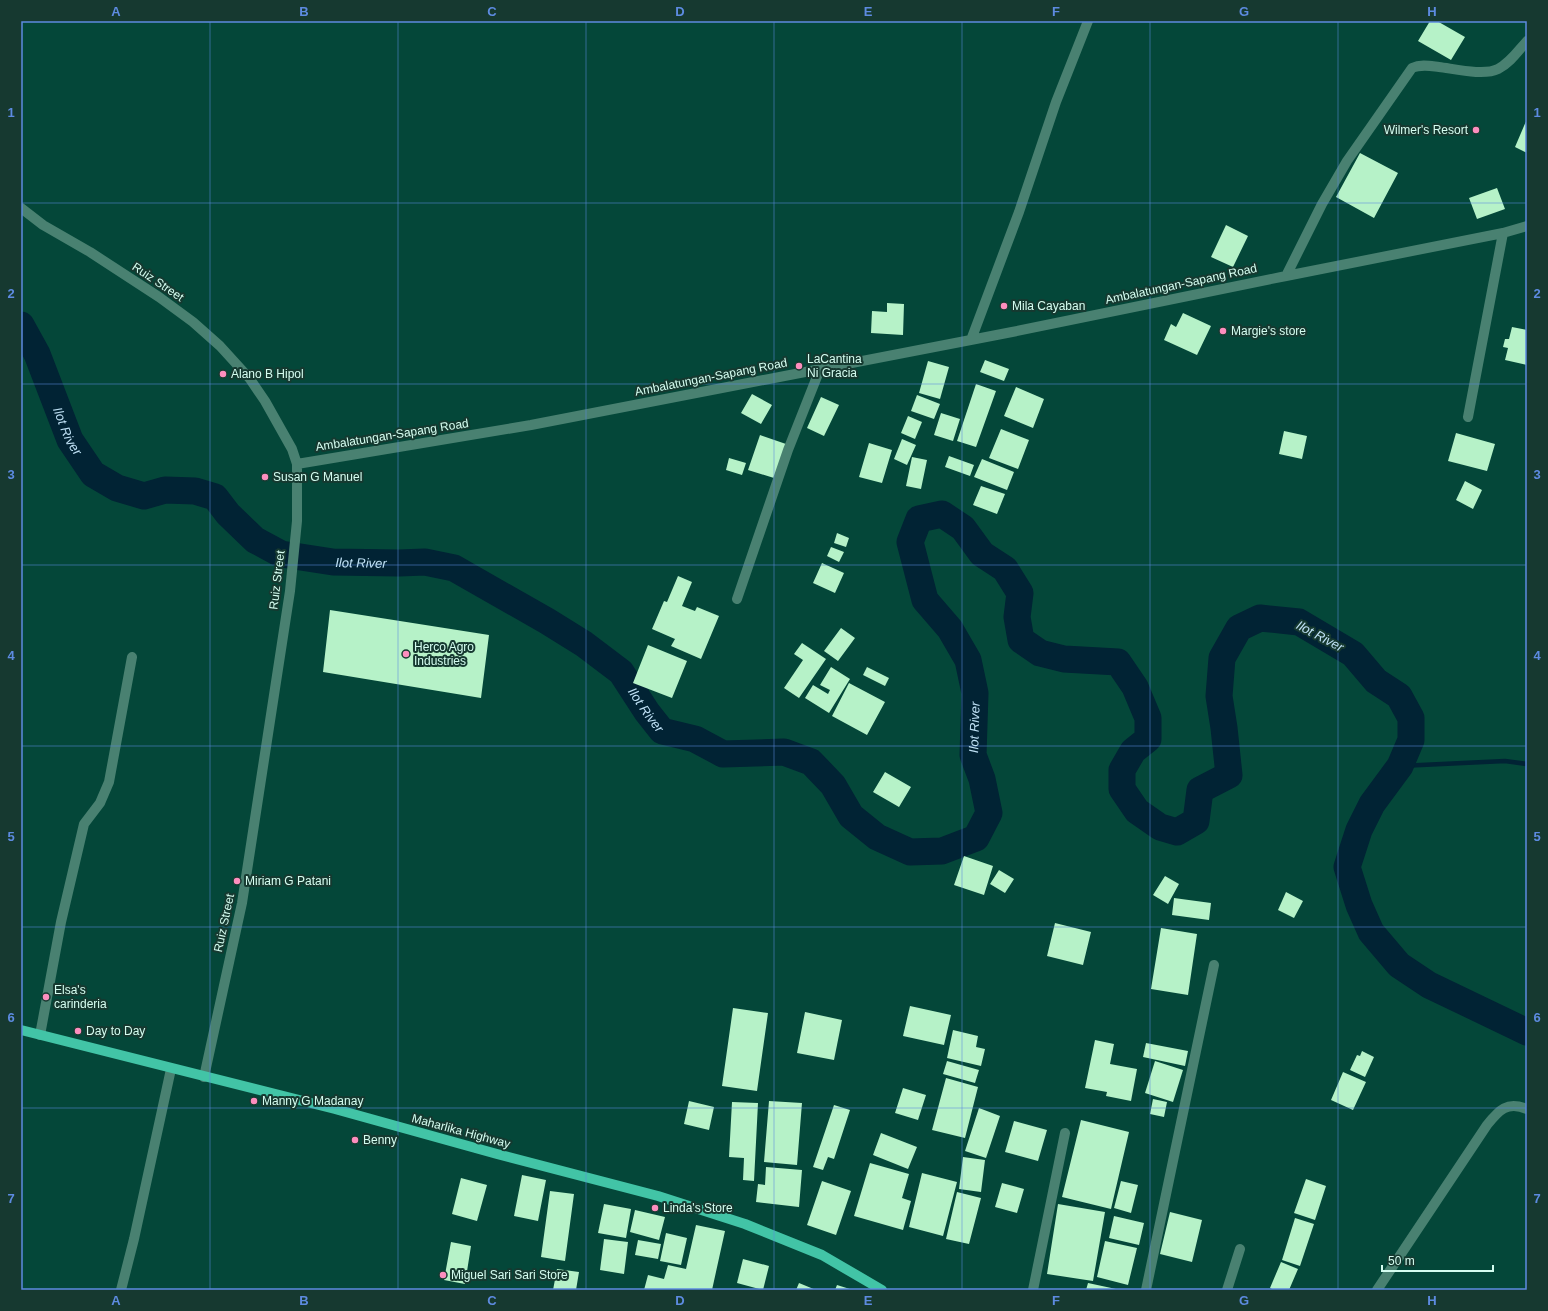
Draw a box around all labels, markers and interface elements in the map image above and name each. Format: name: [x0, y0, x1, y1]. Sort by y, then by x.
text: A: [111, 4, 121, 19]
text: B: [299, 4, 309, 19]
text: C: [487, 4, 497, 19]
text: D: [675, 4, 685, 19]
text: E: [864, 4, 873, 19]
text: F: [1052, 4, 1060, 19]
text: G: [1239, 4, 1249, 19]
text: H: [1427, 4, 1437, 19]
text: 1: [7, 105, 15, 120]
text: 1: [1533, 105, 1541, 120]
place label: Wilmer's Resort: [1384, 123, 1469, 137]
marker: Wilmer's Resort: [1471, 125, 1481, 135]
street label: Ruiz Street: [129, 260, 187, 305]
street label: Ambalatungan-Sapang Road: [1104, 261, 1258, 307]
text: 2: [7, 286, 15, 301]
text: 2: [1533, 286, 1541, 301]
place label: Mila Cayaban: [1012, 299, 1085, 313]
marker: Mila Cayaban: [999, 301, 1009, 311]
place label: Margie's store: [1231, 324, 1306, 338]
marker: Margie's store: [1218, 326, 1228, 336]
place label: LaCantina Ni Gracia: [807, 352, 862, 380]
street label: Ambalatungan-Sapang Road: [634, 355, 788, 399]
marker: LaCantina Ni Gracia: [794, 361, 804, 371]
place label: Alano B Hipol: [231, 367, 304, 381]
marker: Alano B Hipol: [218, 369, 228, 379]
water label: Ilot River: [50, 405, 86, 458]
street label: Ambalatungan-Sapang Road: [314, 416, 470, 454]
text: 3: [7, 467, 15, 482]
text: 3: [1533, 467, 1541, 482]
place label: Susan G Manuel: [273, 470, 362, 484]
marker: Susan G Manuel: [260, 472, 270, 482]
street label: Ruiz Street: [266, 549, 288, 610]
water label: Ilot River: [335, 555, 387, 570]
water label: Ilot River: [1294, 617, 1347, 655]
place label: Herco Agro Industries: [414, 640, 474, 668]
text: 4: [7, 648, 15, 663]
text: 4: [1533, 648, 1541, 663]
marker: Herco Agro Industries: [401, 649, 411, 659]
water label: Ilot River: [625, 684, 668, 735]
water label: Ilot River: [966, 701, 982, 753]
text: 5: [7, 829, 15, 844]
text: 5: [1533, 829, 1541, 844]
place label: Miriam G Patani: [245, 874, 331, 888]
marker: Miriam G Patani: [232, 876, 242, 886]
street label: Ruiz Street: [211, 892, 237, 953]
place label: Elsa's carinderia: [54, 983, 107, 1011]
marker: Elsa's carinderia: [41, 992, 51, 1002]
text: 6: [7, 1010, 15, 1025]
text: 6: [1533, 1010, 1541, 1025]
place label: Day to Day: [86, 1024, 145, 1038]
marker: Day to Day: [73, 1026, 83, 1036]
place label: Manny G Madanay: [262, 1094, 363, 1108]
marker: Manny G Madanay: [249, 1096, 259, 1106]
street label: Maharlika Highway: [410, 1111, 512, 1151]
place label: Benny: [363, 1133, 397, 1147]
marker: Benny: [350, 1135, 360, 1145]
text: 7: [7, 1191, 15, 1206]
text: 7: [1533, 1191, 1541, 1206]
place label: Linda's Store: [663, 1201, 733, 1215]
marker: Linda's Store: [650, 1203, 660, 1213]
scale bar: [1382, 1247, 1493, 1273]
text: 50 m: [1388, 1254, 1415, 1268]
place label: Miguel Sari Sari Store: [451, 1268, 568, 1282]
marker: Miguel Sari Sari Store: [438, 1270, 448, 1280]
text: A: [111, 1293, 121, 1308]
text: B: [299, 1293, 309, 1308]
text: C: [487, 1293, 497, 1308]
text: D: [675, 1293, 685, 1308]
text: E: [864, 1293, 873, 1308]
text: F: [1052, 1293, 1060, 1308]
text: G: [1239, 1293, 1249, 1308]
text: H: [1427, 1293, 1437, 1308]

